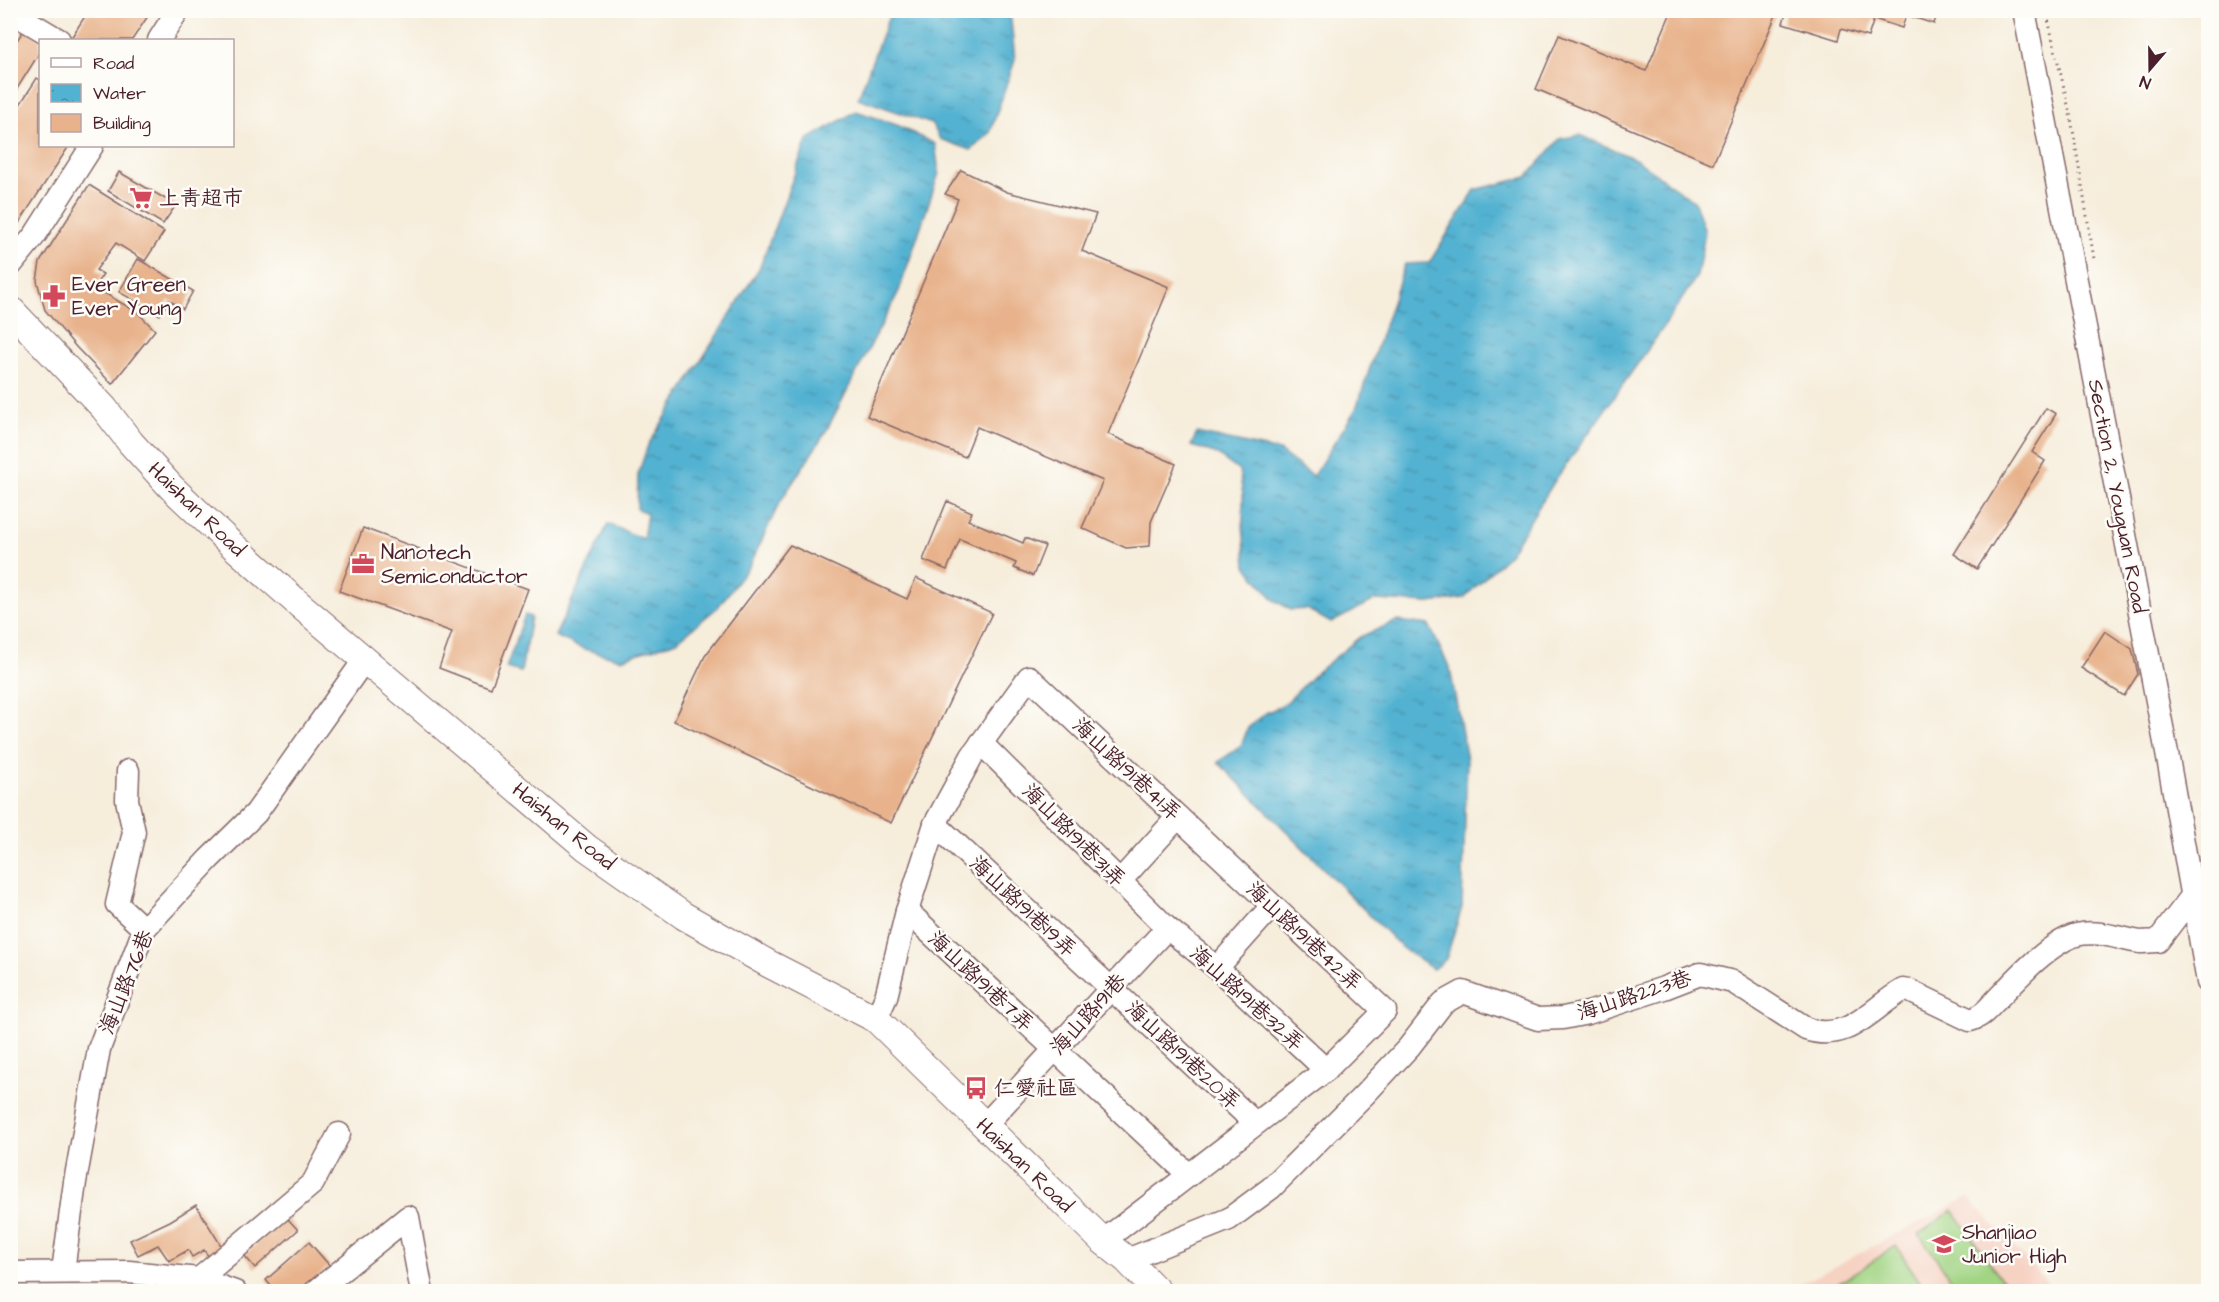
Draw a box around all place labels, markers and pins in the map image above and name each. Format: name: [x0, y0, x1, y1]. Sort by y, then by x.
place label: 上青超市: [159, 184, 243, 213]
supermarket icon: 上青超市: [128, 185, 154, 211]
place label: Ever Green Ever Young: [72, 270, 186, 325]
pharmacy icon: Ever Green Ever Young: [41, 283, 67, 309]
place label: Nanotech Semiconductor: [381, 538, 528, 591]
office icon: Nanotech Semiconductor: [350, 551, 376, 577]
place label: 仁愛社區: [994, 1074, 1078, 1103]
bus stop icon: 仁愛社區: [963, 1075, 989, 1101]
place label: Shanjiao Junior High: [1962, 1218, 2067, 1273]
school or university icon: Shanjiao Junior High: [1931, 1231, 1957, 1257]

